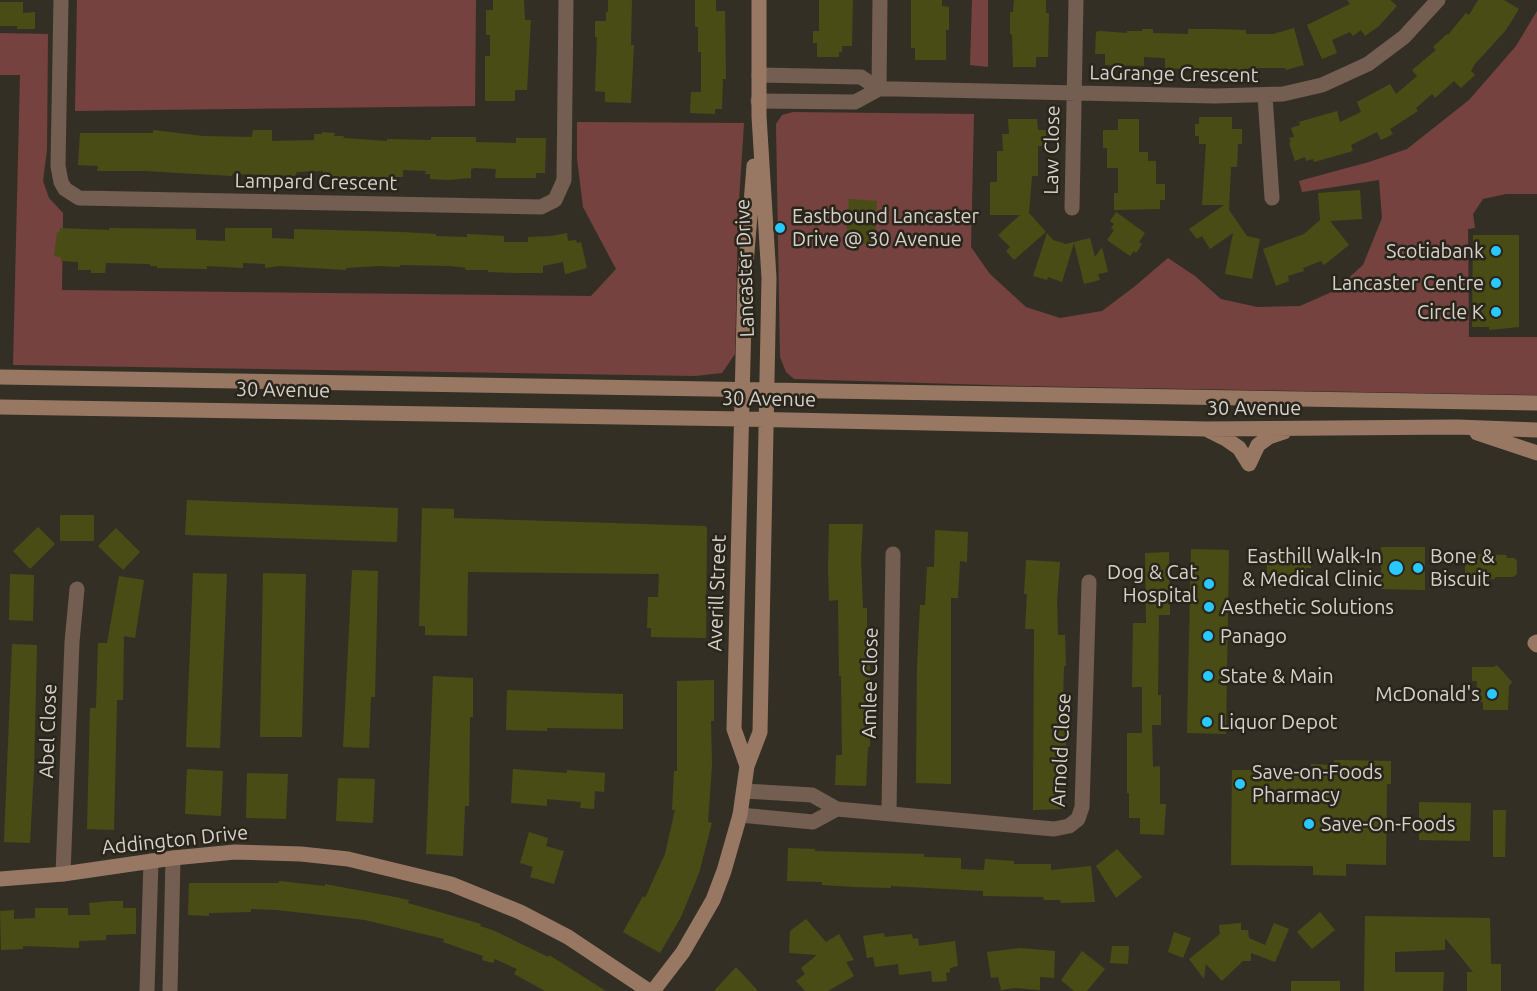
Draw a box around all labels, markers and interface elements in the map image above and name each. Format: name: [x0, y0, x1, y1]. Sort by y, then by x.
street label: LaGrange Crescent: [1089, 61, 1259, 87]
street label: Law Close: [1039, 105, 1065, 195]
street label: Lampard Crescent: [234, 169, 398, 195]
street label: Lancaster Drive: [731, 198, 759, 338]
place label: Eastbound Lancaster Drive @ 30 Avenue: [792, 204, 979, 251]
marker: Eastbound Lancaster Drive @ 30 Avenue: [773, 221, 787, 235]
place label: Scotiabank: [1386, 239, 1484, 263]
marker: Scotiabank: [1489, 244, 1503, 258]
place label: Lancaster Centre: [1332, 271, 1484, 295]
marker: Lancaster Centre: [1489, 276, 1503, 290]
place label: Circle K: [1417, 300, 1484, 324]
marker: Circle K: [1489, 305, 1503, 319]
street label: 30 Avenue: [236, 377, 330, 403]
street label: 30 Avenue: [722, 386, 816, 412]
street label: 30 Avenue: [1207, 396, 1301, 420]
street label: Averill Street: [703, 534, 731, 652]
place label: Easthill Walk-In & Medical Clinic: [1242, 544, 1382, 591]
place label: Bone & Biscuit: [1430, 544, 1495, 591]
marker: Easthill Walk-In & Medical Clinic: [1387, 559, 1405, 577]
place label: Dog & Cat Hospital: [1107, 560, 1197, 607]
marker: Bone & Biscuit: [1411, 561, 1425, 575]
marker: Dog & Cat Hospital: [1202, 577, 1216, 591]
place label: Aesthetic Solutions: [1221, 595, 1394, 619]
marker: Aesthetic Solutions: [1202, 600, 1216, 614]
place label: Panago: [1220, 624, 1287, 648]
street label: Amlee Close: [857, 627, 883, 739]
marker: Panago: [1201, 629, 1215, 643]
place label: State & Main: [1220, 664, 1334, 688]
marker: State & Main: [1201, 669, 1215, 683]
place label: McDonald's: [1375, 682, 1480, 706]
street label: Abel Close: [34, 683, 62, 779]
marker: McDonald's: [1485, 687, 1499, 701]
street label: Arnold Close: [1046, 692, 1076, 808]
place label: Liquor Depot: [1219, 710, 1337, 734]
marker: Liquor Depot: [1200, 715, 1214, 729]
place label: Save-on-Foods Pharmacy: [1252, 760, 1382, 807]
marker: Save-on-Foods Pharmacy: [1233, 777, 1247, 791]
place label: Save-On-Foods: [1321, 812, 1455, 836]
marker: Save-On-Foods: [1302, 817, 1316, 831]
street label: Addington Drive: [101, 820, 249, 860]

